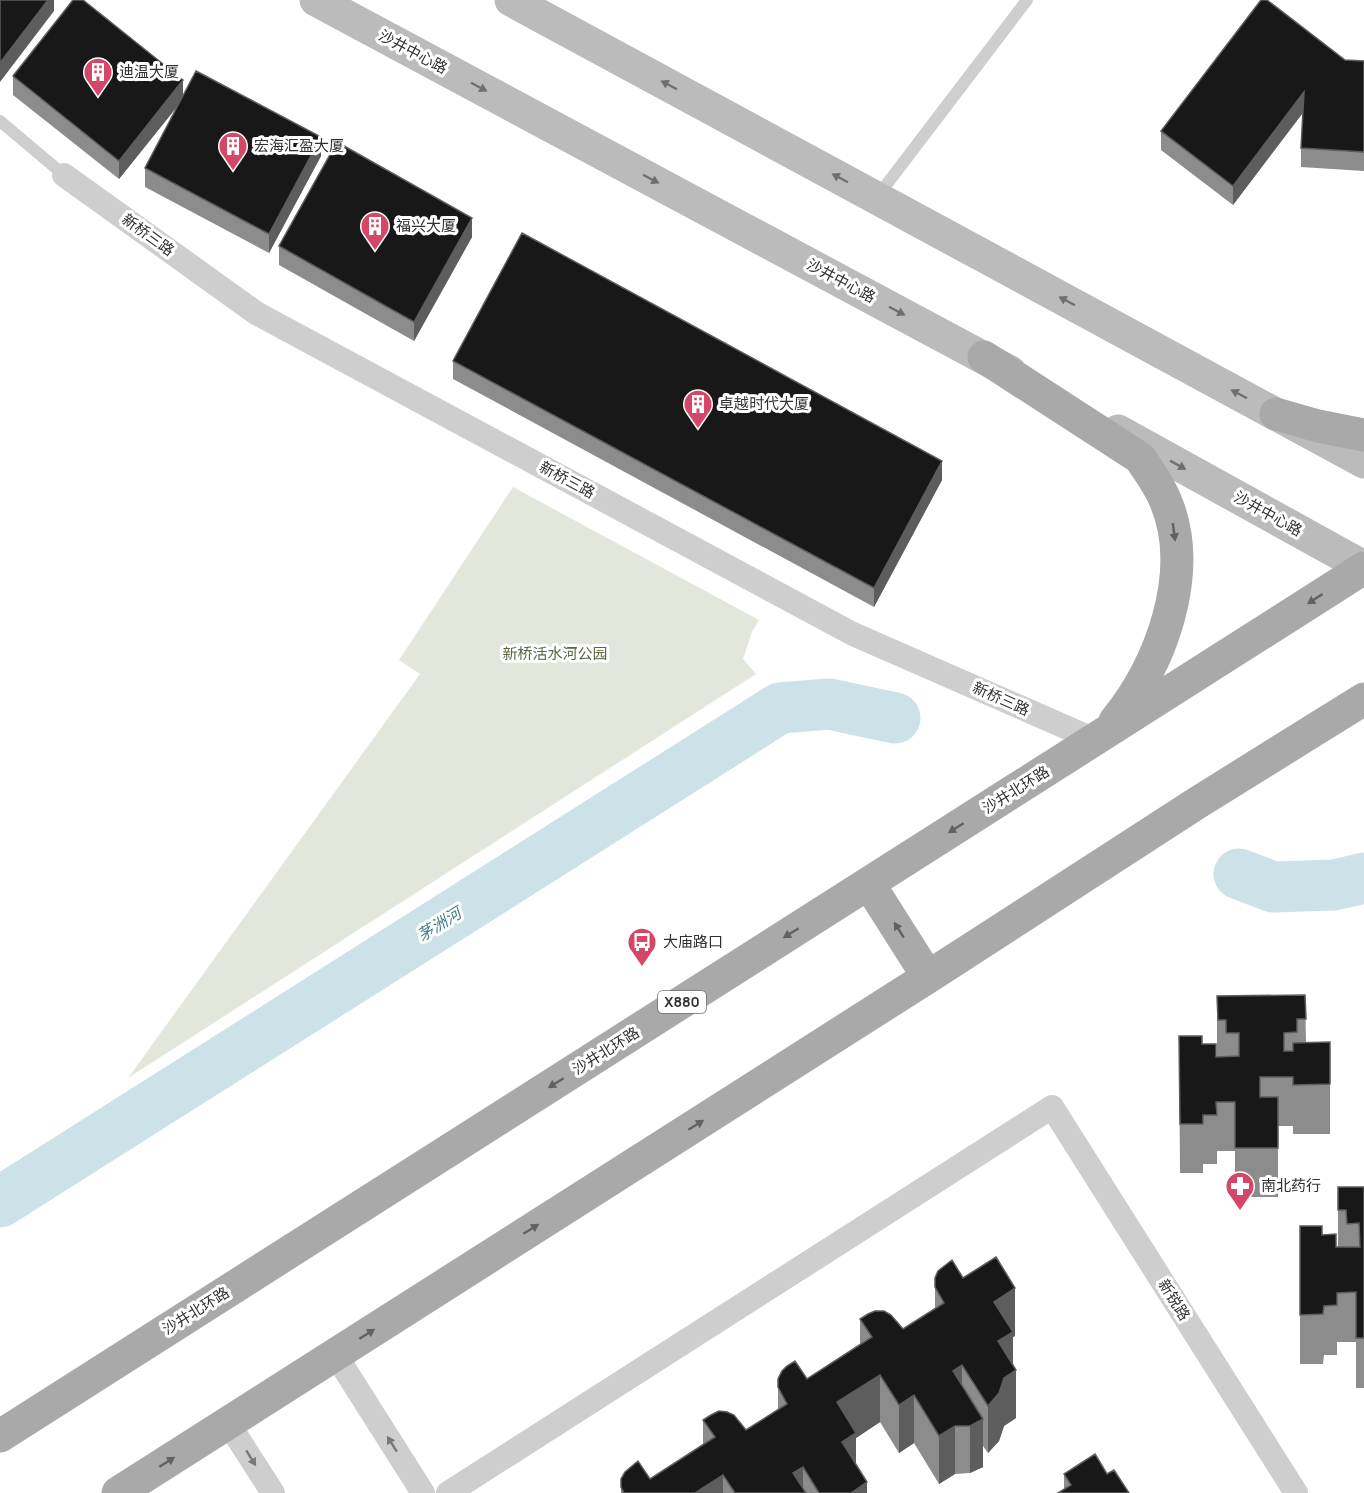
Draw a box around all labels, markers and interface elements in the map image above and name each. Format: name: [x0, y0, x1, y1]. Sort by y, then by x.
street label: 沙井中心路: [375, 25, 451, 78]
building icon: 迪温大厦: [82, 56, 114, 98]
place label: 迪温大厦: [119, 61, 179, 82]
one-way arrow: [660, 80, 677, 90]
one-way arrow: [470, 82, 487, 92]
building icon: 宏海汇盈大厦: [217, 130, 249, 172]
place label: 宏海汇盈大厦: [254, 135, 344, 156]
one-way arrow: [832, 173, 849, 183]
one-way arrow: [642, 174, 659, 184]
street label: 新桥三路: [118, 208, 179, 261]
building icon: 福兴大厦: [359, 210, 391, 252]
place label: 福兴大厦: [396, 215, 456, 236]
street label: 沙井中心路: [803, 254, 879, 307]
one-way arrow: [1058, 296, 1075, 306]
one-way arrow: [888, 306, 905, 315]
building icon: 卓越时代大厦: [682, 388, 714, 430]
one-way arrow: [1230, 389, 1247, 399]
place label: 卓越时代大厦: [719, 393, 809, 414]
street label: 新桥三路: [536, 456, 599, 503]
one-way arrow: [1170, 460, 1187, 470]
street label: 沙井中心路: [1230, 486, 1306, 541]
one-way arrow: [1170, 523, 1179, 542]
one-way arrow: [1307, 594, 1323, 605]
park label: 新桥活水河公园: [502, 643, 608, 664]
street label: 新桥三路: [970, 677, 1033, 720]
street label: 沙井北环路: [978, 761, 1053, 818]
one-way arrow: [948, 823, 964, 834]
water label: 茅洲河: [413, 900, 468, 946]
one-way arrow: [893, 922, 904, 938]
bus stop icon: 大庙路口: [626, 926, 658, 968]
one-way arrow: [783, 928, 799, 939]
place label: 大庙路口: [663, 931, 723, 952]
road number: X880: [658, 991, 706, 1013]
street label: 沙井北环路: [568, 1022, 643, 1079]
one-way arrow: [548, 1077, 564, 1088]
one-way arrow: [688, 1119, 704, 1130]
pharmacy icon: 南北药行: [1224, 1170, 1256, 1212]
place label: 南北药行: [1261, 1175, 1321, 1196]
one-way arrow: [523, 1224, 540, 1235]
street label: 新锐路: [1154, 1275, 1195, 1324]
street label: 沙井北环路: [158, 1282, 233, 1339]
one-way arrow: [359, 1329, 375, 1340]
one-way arrow: [386, 1435, 397, 1452]
one-way arrow: [245, 1450, 256, 1466]
one-way arrow: [159, 1456, 175, 1467]

